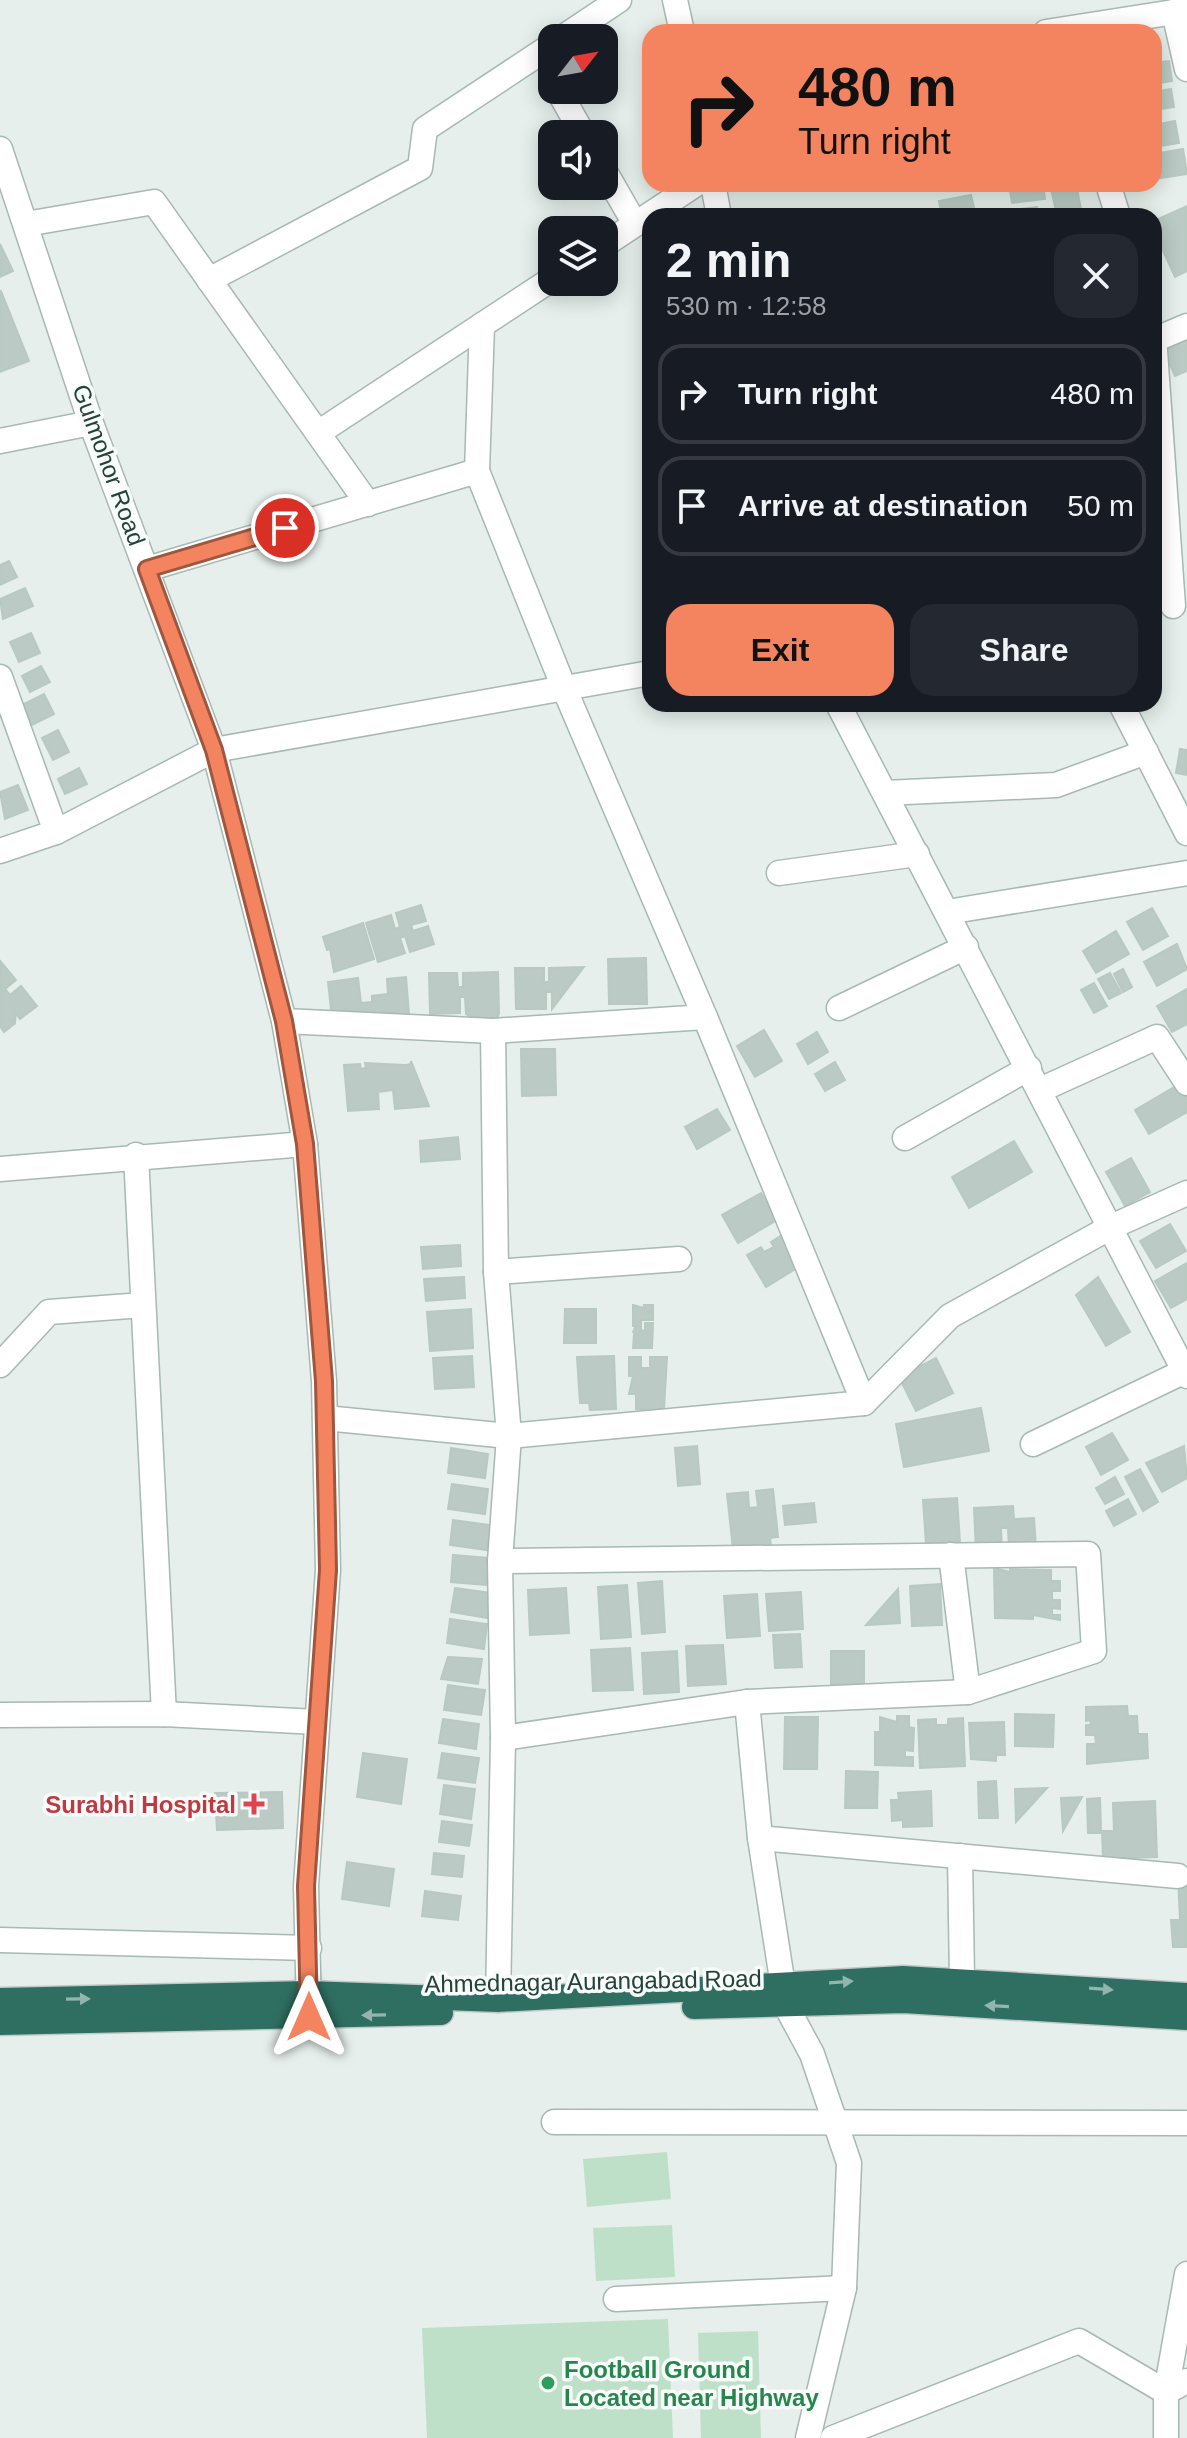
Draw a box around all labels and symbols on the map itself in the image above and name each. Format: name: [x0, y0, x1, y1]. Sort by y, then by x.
north arrow: [538, 24, 618, 104]
street label: Gulmohor Road: [67, 381, 151, 549]
pin: [251, 494, 319, 562]
place label: Surabhi Hospital: [45, 1791, 236, 1818]
marker: Surabhi Hospital: [243, 1793, 265, 1815]
street label: Ahmednagar Aurangabad Road: [424, 1965, 762, 1997]
position arrow: [267, 1975, 351, 2059]
one-way arrow: [829, 1975, 854, 1988]
one-way arrow: [1089, 1983, 1114, 1996]
one-way arrow: [66, 1992, 91, 2005]
one-way arrow: [984, 1999, 1009, 2012]
one-way arrow: [361, 2009, 386, 2021]
place label: Football Ground Located near Highway: [564, 2356, 819, 2411]
marker: Football Ground Located near Highway: [539, 2374, 557, 2392]

